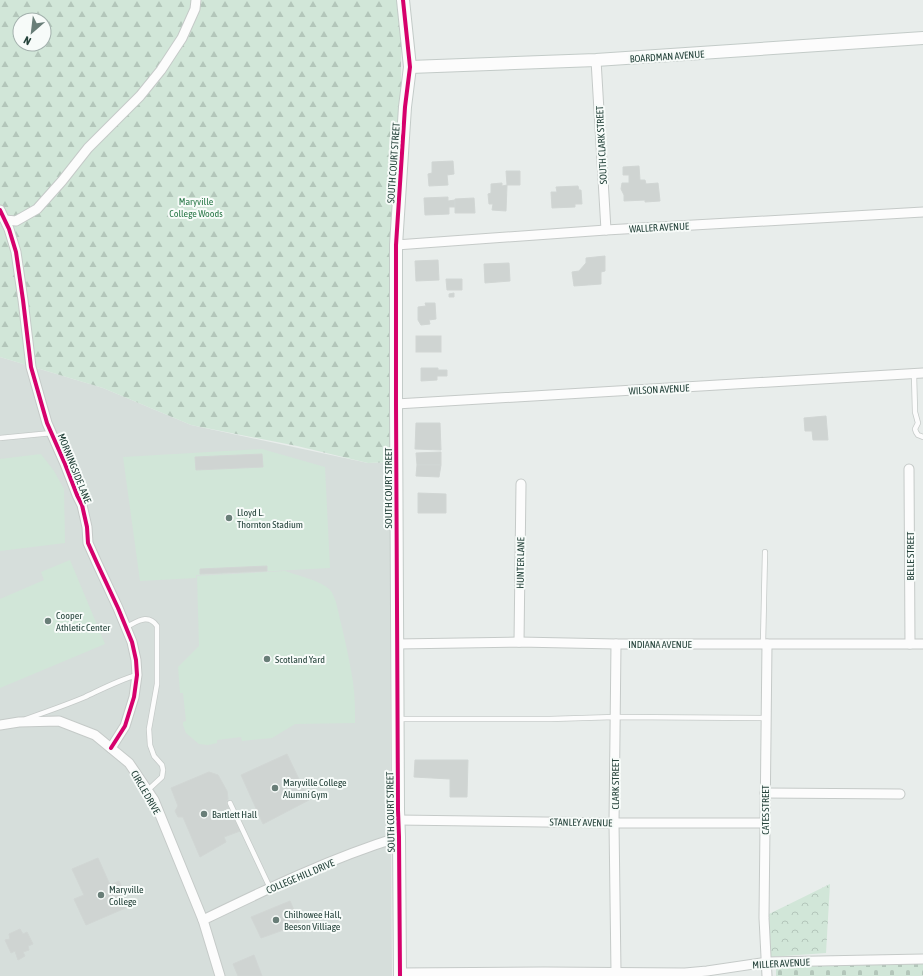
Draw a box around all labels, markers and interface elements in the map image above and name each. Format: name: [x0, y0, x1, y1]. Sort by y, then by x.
north arrow: [12, 12, 52, 52]
text: N: [22, 34, 33, 48]
street label: BOARDMAN AVENUE: [629, 48, 705, 65]
street label: SOUTH CLARK STREET: [594, 105, 609, 184]
street label: SOUTH COURT STREET: [385, 122, 402, 204]
park label: Maryville College Woods: [169, 196, 223, 219]
street label: WALLER AVENUE: [629, 220, 690, 235]
street label: WILSON AVENUE: [628, 382, 690, 397]
street label: MORNINGSIDE LANE: [56, 432, 94, 505]
street label: SOUTH COURT STREET: [383, 447, 394, 528]
place label: Lloyd L. Thornton Stadium: [237, 507, 303, 530]
marker: Lloyd L. Thornton Stadium: [224, 513, 234, 523]
street label: BELLE STREET: [905, 531, 916, 580]
street label: HUNTER LANE: [515, 536, 526, 589]
place label: Cooper Athletic Center: [56, 610, 111, 633]
marker: Cooper Athletic Center: [43, 616, 53, 626]
street label: INDIANA AVENUE: [628, 639, 693, 650]
marker: Scotland Yard: [262, 654, 272, 664]
place label: Scotland Yard: [275, 654, 325, 665]
street label: CLARK STREET: [610, 758, 621, 810]
street label: CIRCLE DRIVE: [129, 769, 163, 817]
street label: SOUTH COURT STREET: [384, 771, 397, 852]
place label: Maryville College Alumni Gym: [283, 777, 347, 800]
marker: Maryville College Alumni Gym: [270, 783, 280, 793]
street label: CATES STREET: [760, 785, 771, 835]
marker: Bartlett Hall: [199, 809, 209, 819]
place label: Bartlett Hall: [212, 809, 257, 820]
street label: STANLEY AVENUE: [549, 816, 613, 829]
street label: COLLEGE HILL DRIVE: [265, 857, 337, 896]
place label: Maryville College: [109, 884, 144, 907]
marker: Maryville College: [96, 890, 106, 900]
place label: Chilhowee Hall, Beeson Villiage: [284, 909, 342, 932]
marker: Chilhowee Hall, Beeson Villiage: [271, 915, 281, 925]
street label: MILLER AVENUE: [752, 956, 811, 970]

